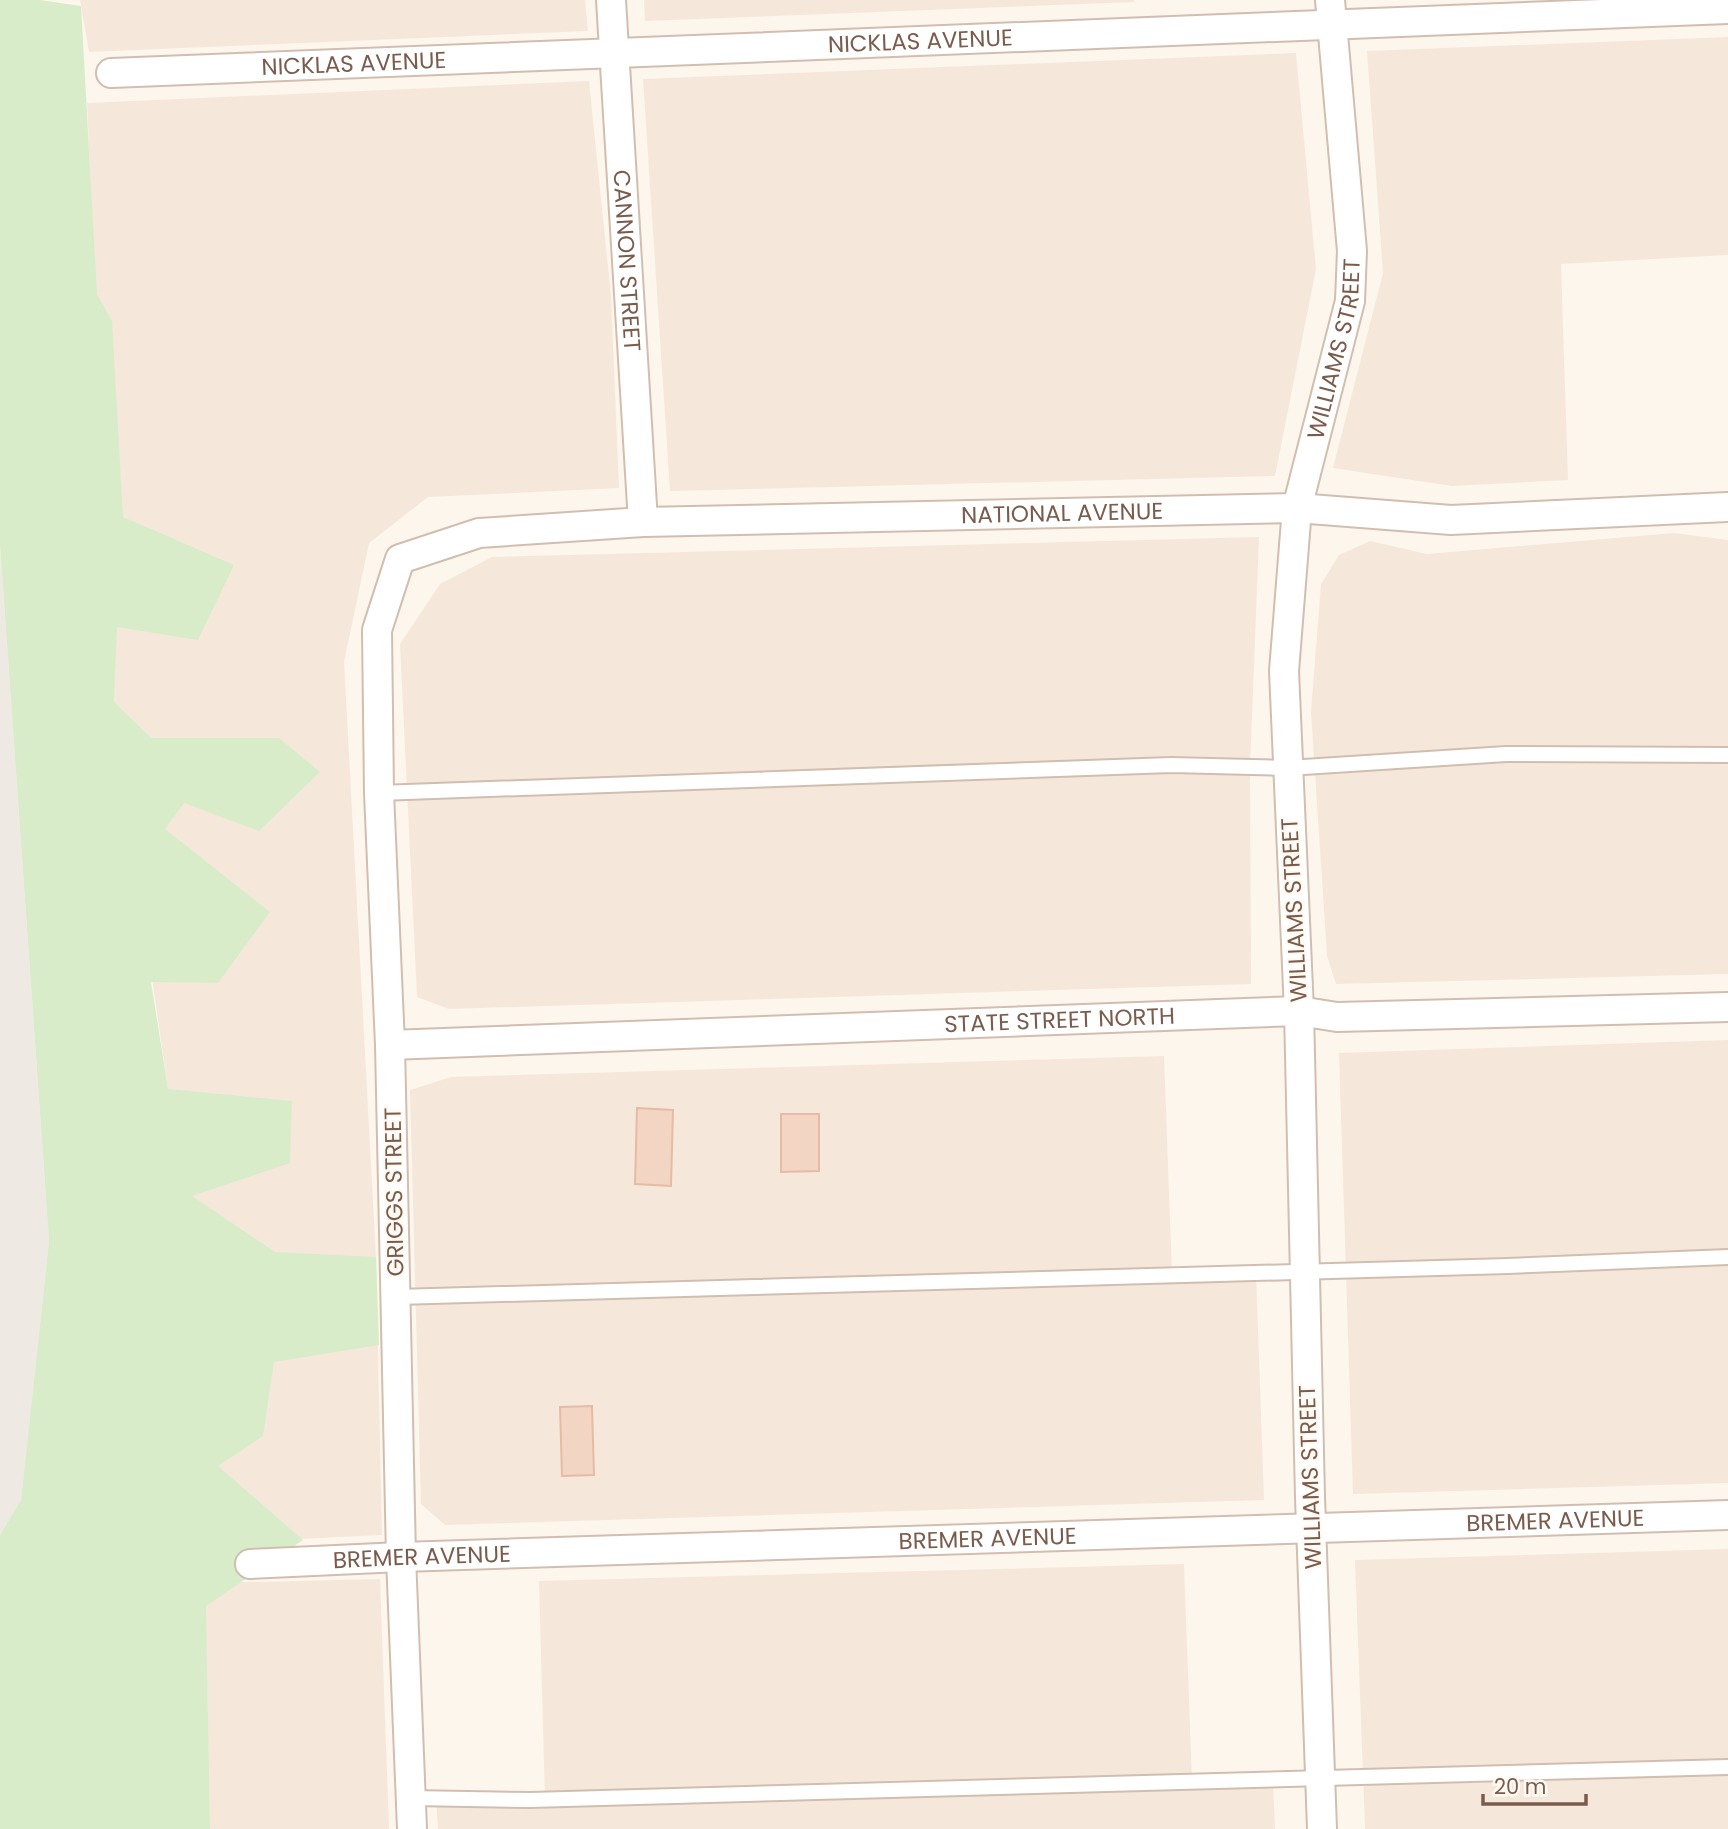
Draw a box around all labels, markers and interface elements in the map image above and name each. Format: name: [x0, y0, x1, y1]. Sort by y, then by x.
street label: NICKLAS AVENUE: [827, 21, 1013, 61]
street label: NICKLAS AVENUE: [261, 44, 447, 83]
street label: CANNON STREET: [605, 169, 649, 352]
street label: WILLIAMS STREET: [1299, 258, 1368, 443]
street label: NATIONAL AVENUE: [961, 495, 1164, 531]
street label: WILLIAMS STREET: [1273, 817, 1315, 1003]
street label: STATE STREET NORTH: [944, 1000, 1175, 1040]
street label: GRIGGS STREET: [377, 1107, 411, 1277]
street label: WILLIAMS STREET: [1291, 1384, 1329, 1570]
street label: BREMER AVENUE: [1466, 1502, 1645, 1539]
street label: BREMER AVENUE: [898, 1520, 1077, 1557]
street label: BREMER AVENUE: [332, 1538, 511, 1576]
scale bar: [1483, 1762, 1586, 1806]
text: 20 m: [1494, 1772, 1547, 1801]

